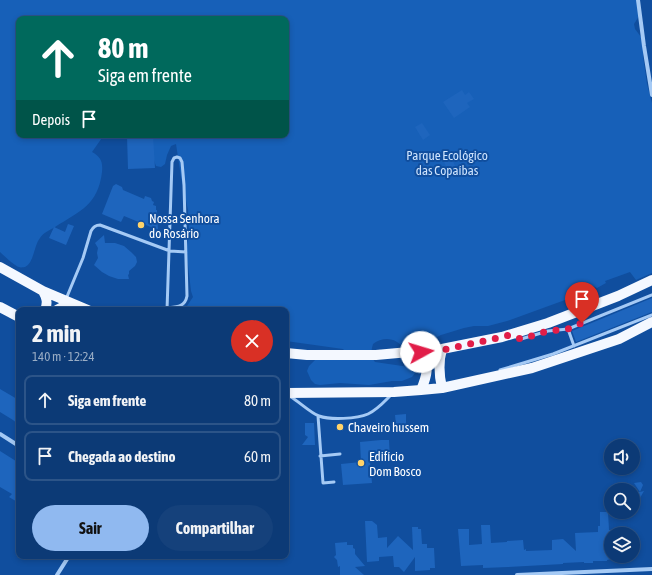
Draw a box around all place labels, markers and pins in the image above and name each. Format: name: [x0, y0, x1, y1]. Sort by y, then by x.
place label: Nossa Senhora do Rosário: [149, 211, 220, 241]
marker: Nossa Senhora do Rosário: [136, 220, 146, 230]
pin: [565, 282, 599, 323]
place label: Chaveiro hussem: [348, 420, 429, 435]
marker: Chaveiro hussem: [335, 422, 345, 432]
place label: Edifício Dom Bosco: [369, 449, 421, 479]
marker: Edifício Dom Bosco: [356, 458, 366, 468]

